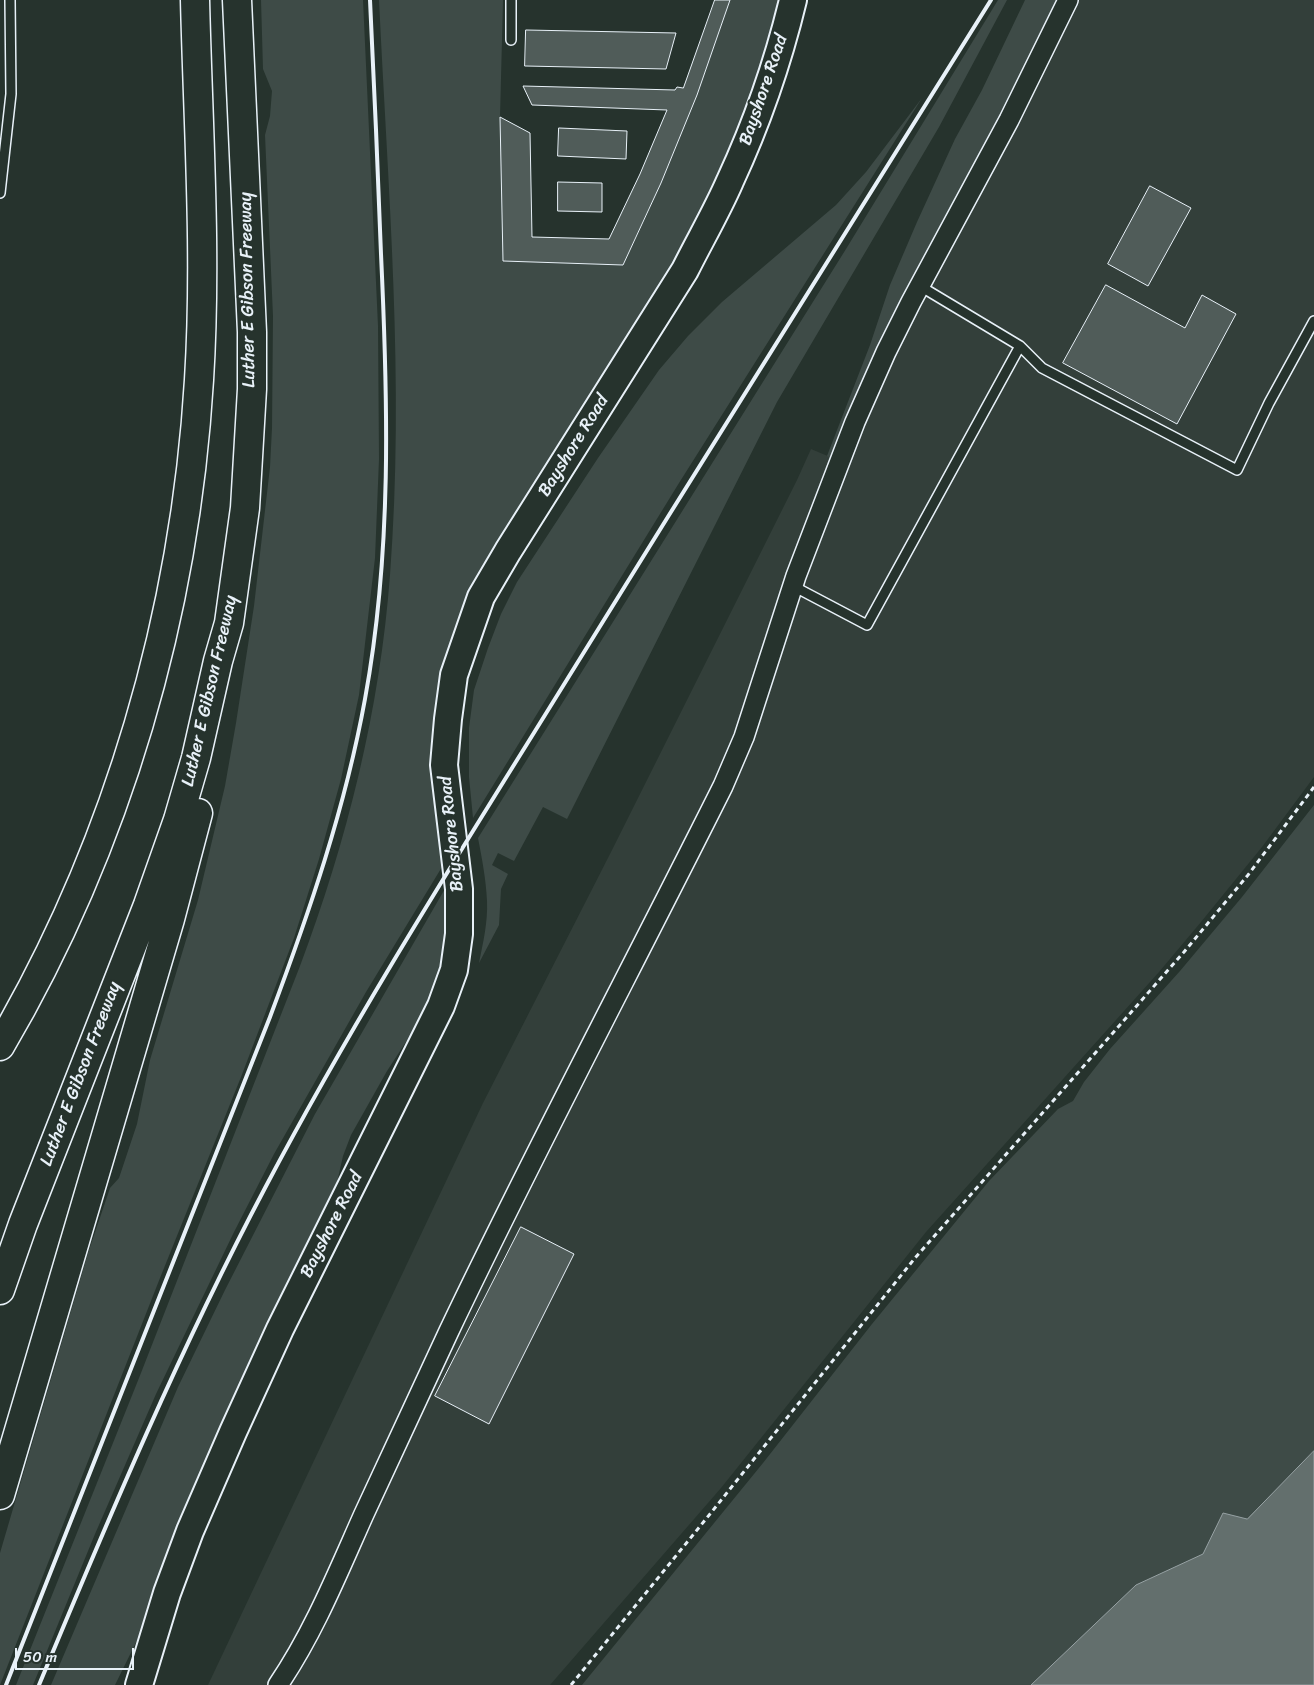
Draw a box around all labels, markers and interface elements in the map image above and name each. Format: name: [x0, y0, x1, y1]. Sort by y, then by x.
street label: Bayshore Road: [735, 32, 793, 148]
street label: Luther E Gibson Freeway: [235, 192, 261, 388]
street label: Bayshore Road: [534, 391, 614, 501]
street label: Luther E Gibson Freeway: [177, 593, 243, 789]
street label: Bayshore Road: [435, 775, 469, 893]
street label: Luther E Gibson Freeway: [36, 979, 126, 1169]
street label: Bayshore Road: [296, 1168, 368, 1282]
scale bar: [18, 1638, 136, 1670]
text: 50 m: [23, 1644, 57, 1670]

